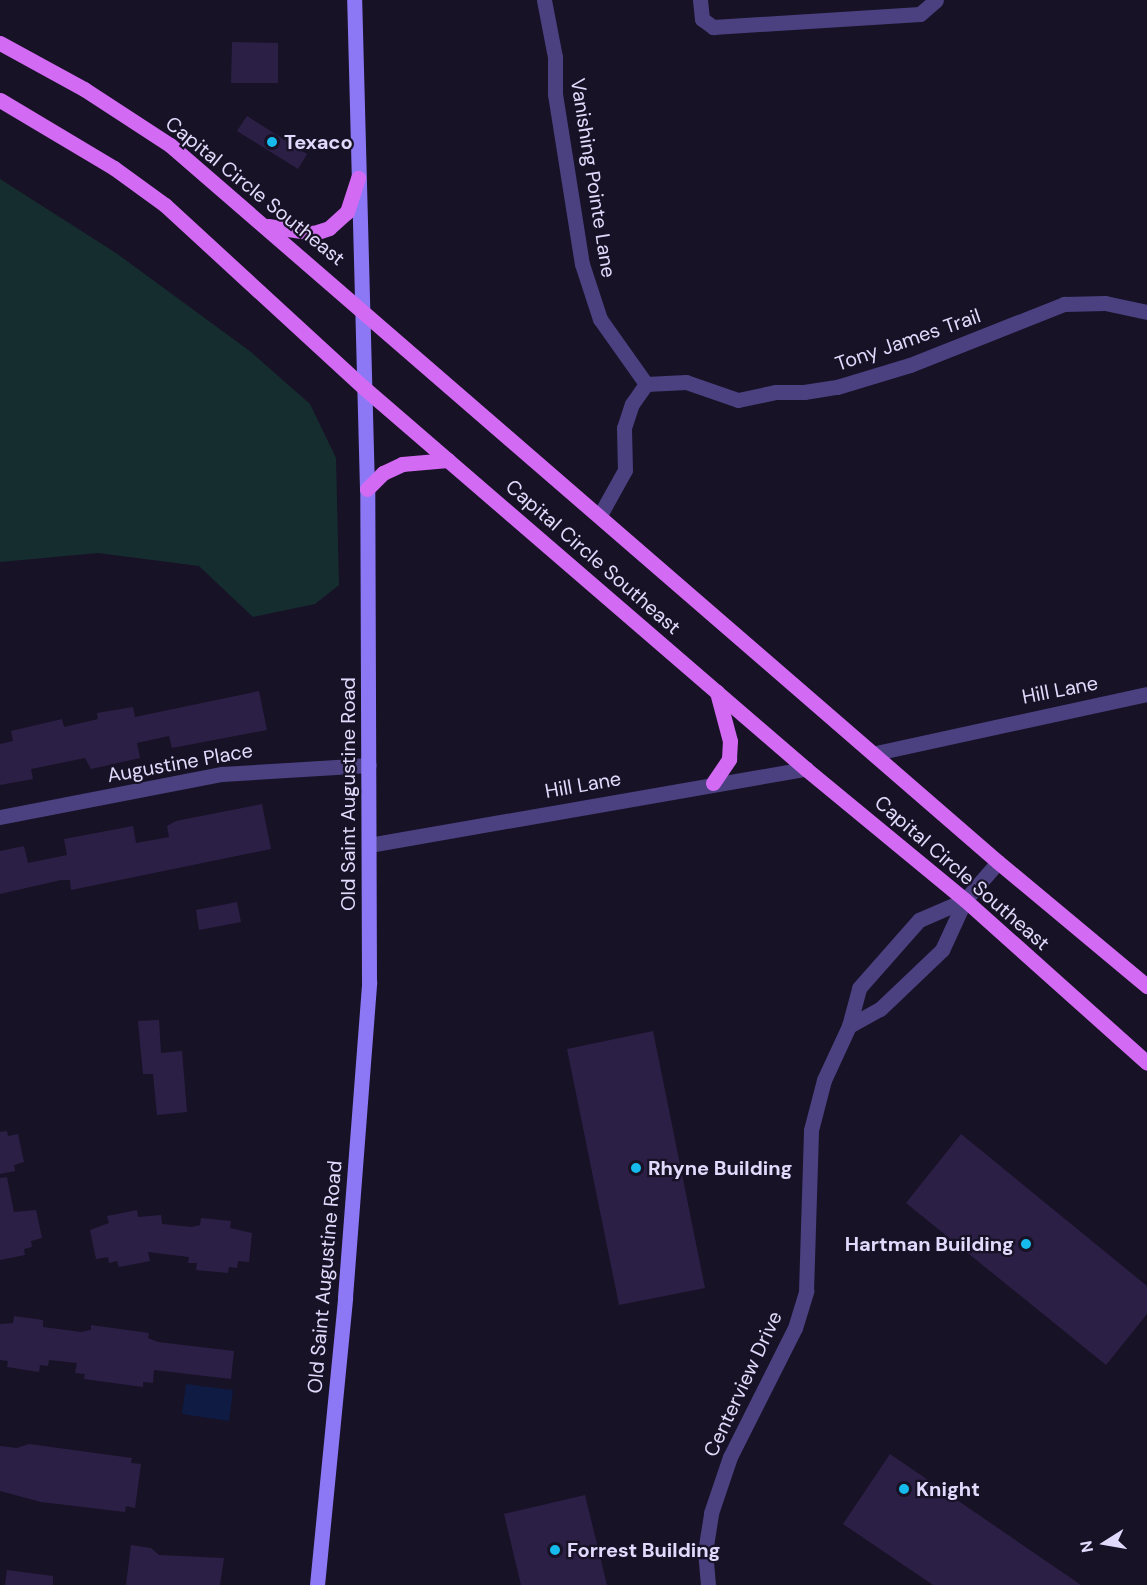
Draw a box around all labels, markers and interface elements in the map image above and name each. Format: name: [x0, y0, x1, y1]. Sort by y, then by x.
street label: Vanishing Pointe Lane: [565, 77, 621, 279]
street label: Capital Circle Southeast: [161, 111, 349, 271]
place label: Texaco: [284, 130, 353, 154]
marker: Texaco: [265, 135, 279, 149]
street label: Tony James Trail: [832, 304, 984, 376]
street label: Capital Circle Southeast: [501, 475, 685, 639]
street label: Hill Lane: [1020, 671, 1100, 709]
street label: Old Saint Augustine Road: [336, 677, 360, 911]
street label: Augustine Place: [105, 738, 255, 788]
street label: Hill Lane: [543, 767, 623, 803]
street label: Capital Circle Southeast: [870, 791, 1054, 955]
place label: Rhyne Building: [648, 1156, 793, 1180]
street label: Old Saint Augustine Road: [303, 1159, 347, 1395]
marker: Rhyne Building: [629, 1161, 643, 1175]
place label: Hartman Building: [845, 1232, 1014, 1256]
marker: Hartman Building: [1019, 1237, 1033, 1251]
street label: Centerview Drive: [699, 1307, 787, 1461]
place label: Knight: [916, 1477, 980, 1501]
marker: Knight: [897, 1482, 911, 1496]
north arrow: [1075, 1513, 1135, 1573]
place label: Forrest Building: [567, 1538, 720, 1562]
text: N: [1075, 1539, 1098, 1554]
marker: Forrest Building: [548, 1543, 562, 1557]

